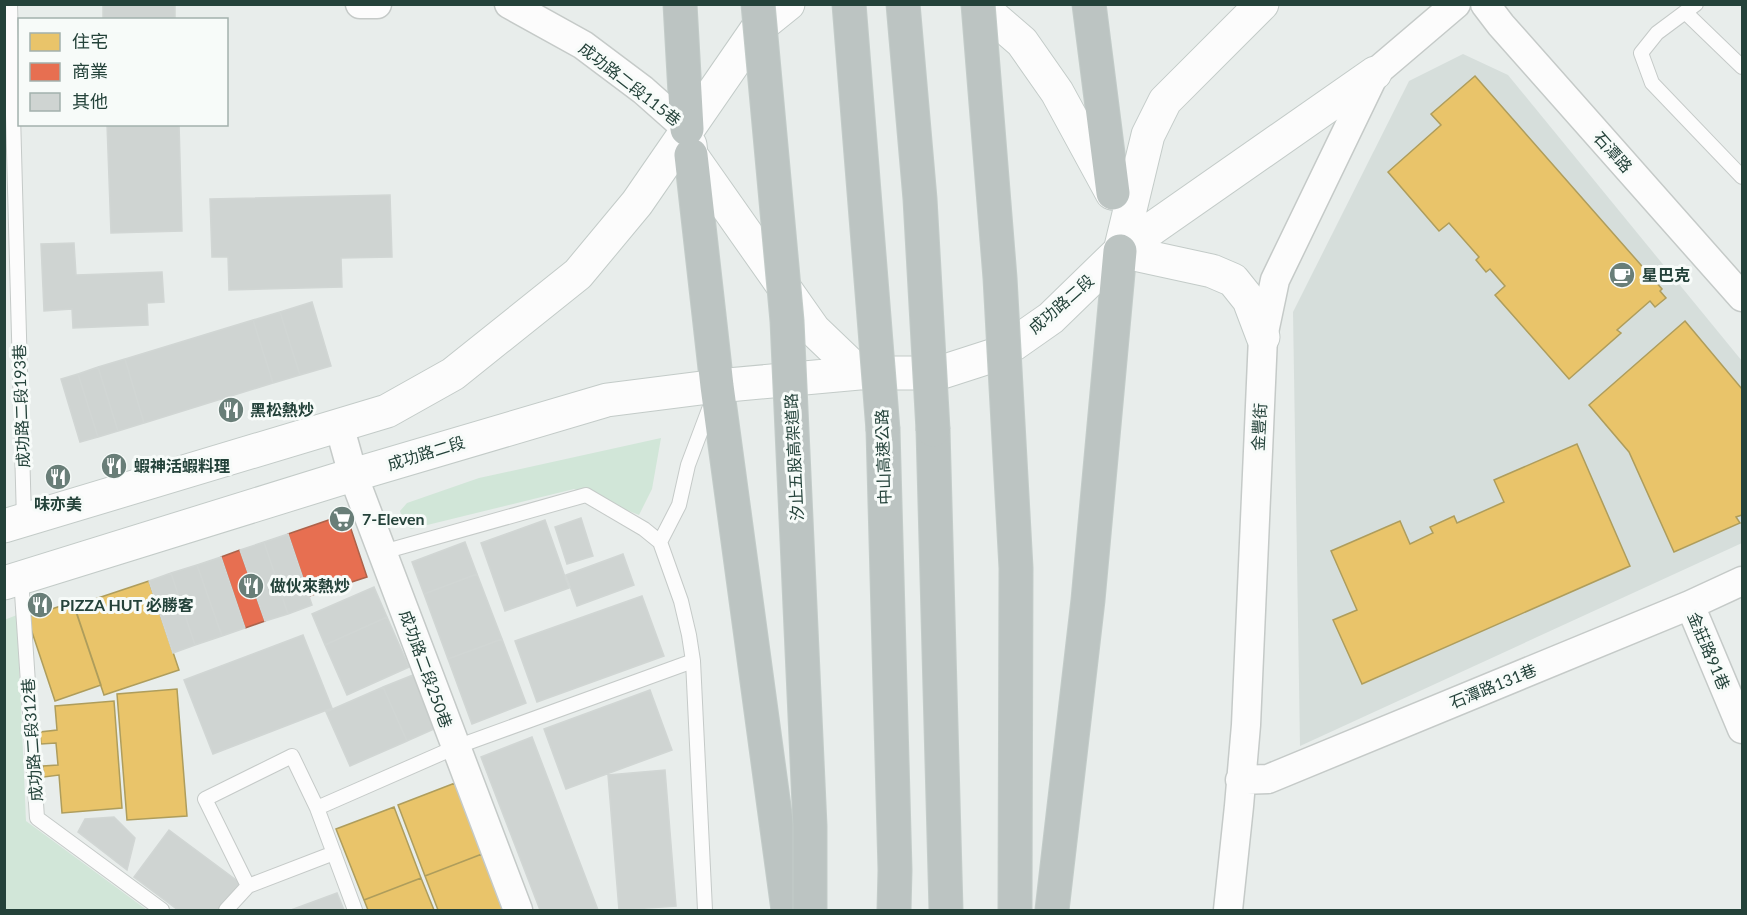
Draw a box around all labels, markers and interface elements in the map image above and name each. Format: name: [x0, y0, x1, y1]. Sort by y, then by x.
legend: [18, 18, 228, 126]
text: 住宅: [72, 30, 108, 52]
street label: 成功路二段115巷: [576, 38, 685, 129]
text: 商業: [72, 60, 108, 82]
text: 其他: [72, 90, 108, 112]
street label: 石潭路: [1590, 127, 1636, 176]
cafe icon: 星巴克: [1607, 260, 1637, 290]
place label: 星巴克: [1642, 265, 1690, 284]
street label: 成功路二段: [1024, 270, 1097, 337]
street label: 成功路二段193巷: [9, 344, 32, 468]
street label: 汐止五股高架道路: [781, 393, 806, 521]
restaurant icon: 黑松熱炒: [216, 395, 246, 425]
place label: 黑松熱炒: [250, 400, 314, 419]
street label: 金豐街: [1248, 403, 1269, 451]
street label: 中山高速公路: [871, 409, 894, 505]
street label: 成功路二段: [385, 432, 467, 473]
restaurant icon: 蝦神活蝦料理: [99, 451, 129, 481]
place label: 蝦神活蝦料理: [134, 456, 230, 475]
restaurant icon: 味亦美: [43, 462, 73, 492]
place label: 味亦美: [34, 494, 82, 513]
supermarket icon: 7-Eleven: [327, 504, 357, 534]
place label: 7-Eleven: [362, 509, 425, 528]
restaurant icon: 做伙來熱炒: [236, 571, 266, 601]
place label: 做伙來熱炒: [270, 576, 350, 595]
restaurant icon: PIZZA HUT 必勝客: [25, 590, 55, 620]
place label: PIZZA HUT 必勝客: [60, 595, 194, 614]
street label: 成功路二段250巷: [396, 607, 457, 730]
street label: 金莊路91巷: [1685, 609, 1734, 693]
street label: 石潭路131巷: [1447, 660, 1539, 712]
street label: 成功路二段312巷: [18, 678, 45, 802]

